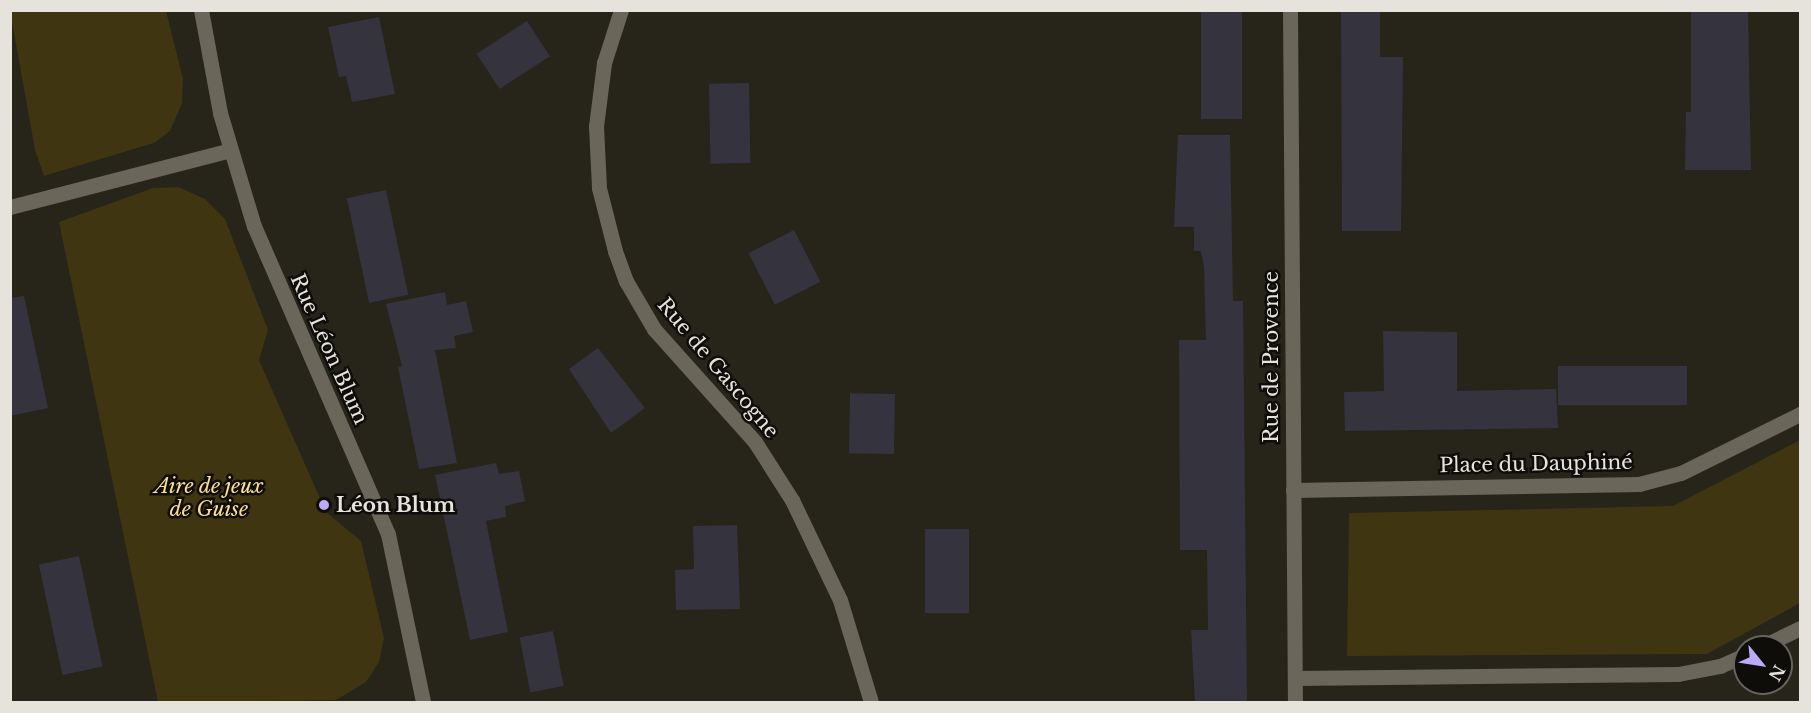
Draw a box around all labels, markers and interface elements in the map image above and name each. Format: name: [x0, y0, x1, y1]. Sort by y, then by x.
street label: Rue Léon Blum: [285, 270, 373, 428]
street label: Rue de Provence: [1259, 271, 1283, 443]
street label: Rue de Gascogne: [652, 293, 784, 443]
street label: Place du Dauphiné: [1439, 450, 1633, 478]
park label: Aire de jeux de Guise: [154, 474, 264, 521]
place label: Léon Blum: [336, 493, 455, 517]
marker: Léon Blum: [317, 498, 331, 512]
north arrow: [1733, 635, 1793, 695]
text: N: [1764, 661, 1789, 685]

